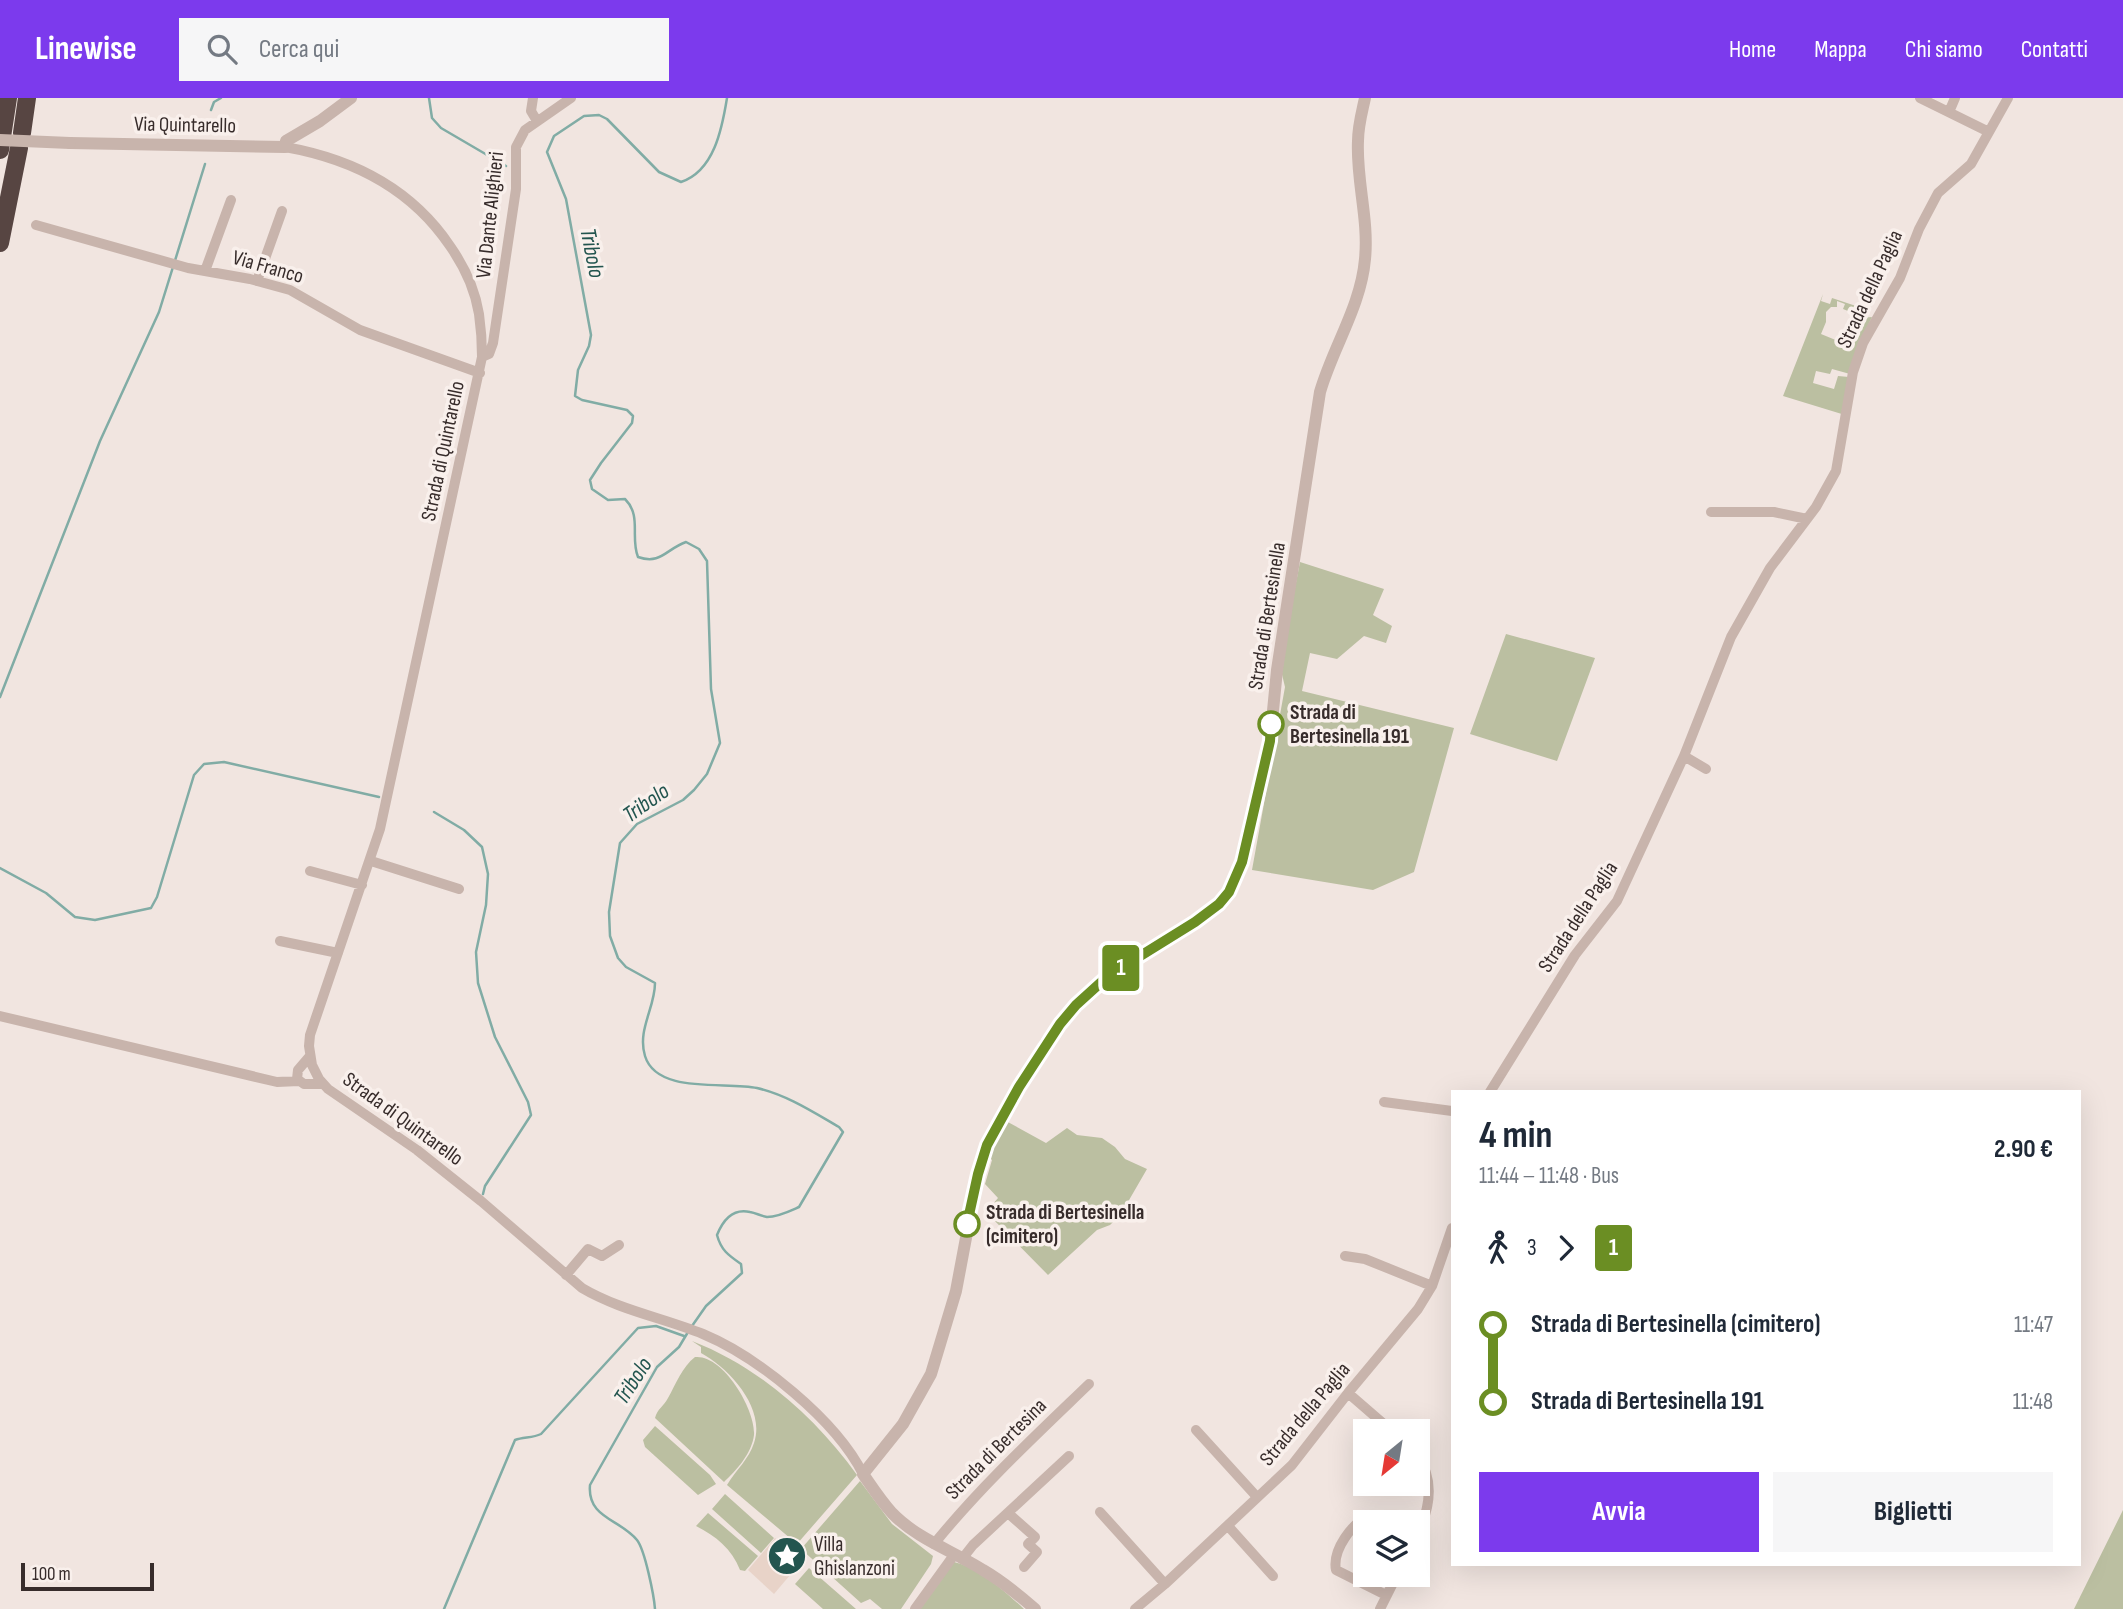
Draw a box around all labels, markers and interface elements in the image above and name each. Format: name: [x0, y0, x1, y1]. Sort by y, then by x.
search box: [179, 18, 669, 81]
text: Linewise: [35, 29, 137, 69]
icon: search: [203, 30, 241, 68]
text: Cerca qui: [259, 34, 339, 65]
text: Home: [1729, 35, 1776, 64]
text: Mappa: [1814, 35, 1867, 64]
text: Chi siamo: [1905, 35, 1983, 64]
text: Contatti: [2021, 35, 2088, 64]
street label: Via Quintarello: [134, 112, 236, 138]
street label: Via Dante Alighieri: [471, 150, 509, 280]
water label: Tribolo: [573, 226, 611, 281]
street label: Strada della Paglia: [1832, 226, 1908, 352]
street label: Via Franco: [230, 245, 306, 289]
street label: Strada di Quintarello: [416, 379, 470, 523]
street label: Strada di Bertesinella: [1243, 541, 1291, 691]
place label: Strada di Bertesinella 191: [1290, 700, 1409, 749]
marker: Strada di Bertesinella 191: [1258, 711, 1284, 737]
water label: Tribolo: [617, 777, 675, 829]
street label: Strada della Paglia: [1533, 857, 1623, 977]
line badge: 1: [1098, 945, 1144, 991]
text: 1: [1116, 953, 1126, 982]
street label: Strada di Quintarello: [338, 1067, 468, 1171]
text: 4 min: [1479, 1113, 1552, 1158]
text: 2.90 €: [1994, 1134, 2053, 1165]
text: 11:44 – 11:48 · Bus: [1479, 1162, 1619, 1190]
place label: Strada di Bertesinella (cimitero): [986, 1200, 1144, 1249]
marker: Strada di Bertesinella (cimitero): [954, 1211, 980, 1237]
icon: walk: [1479, 1229, 1517, 1267]
icon: forward: [1547, 1229, 1585, 1267]
text: 1: [1609, 1233, 1618, 1262]
text: 3: [1527, 1234, 1537, 1262]
text: Strada di Bertesinella (cimitero): [1531, 1309, 1820, 1340]
text: 11:47: [2014, 1311, 2053, 1339]
water label: Tribolo: [608, 1352, 659, 1410]
street label: Strada della Paglia: [1255, 1357, 1355, 1471]
text: Strada di Bertesinella 191: [1531, 1386, 1764, 1417]
text: 11:48: [2013, 1388, 2053, 1416]
street label: Strada di Bertesina: [940, 1393, 1052, 1505]
north arrow: [1353, 1419, 1430, 1496]
map controls: [1353, 1419, 1430, 1587]
button: Avvia: [1479, 1472, 1759, 1552]
button: Biglietti: [1773, 1472, 2053, 1552]
button: layers: [1353, 1510, 1430, 1587]
place label: Villa Ghislanzoni: [814, 1532, 895, 1581]
place icon: Villa Ghislanzoni: [766, 1535, 808, 1577]
scale bar: [21, 1560, 154, 1592]
text: 100 m: [32, 1563, 71, 1586]

